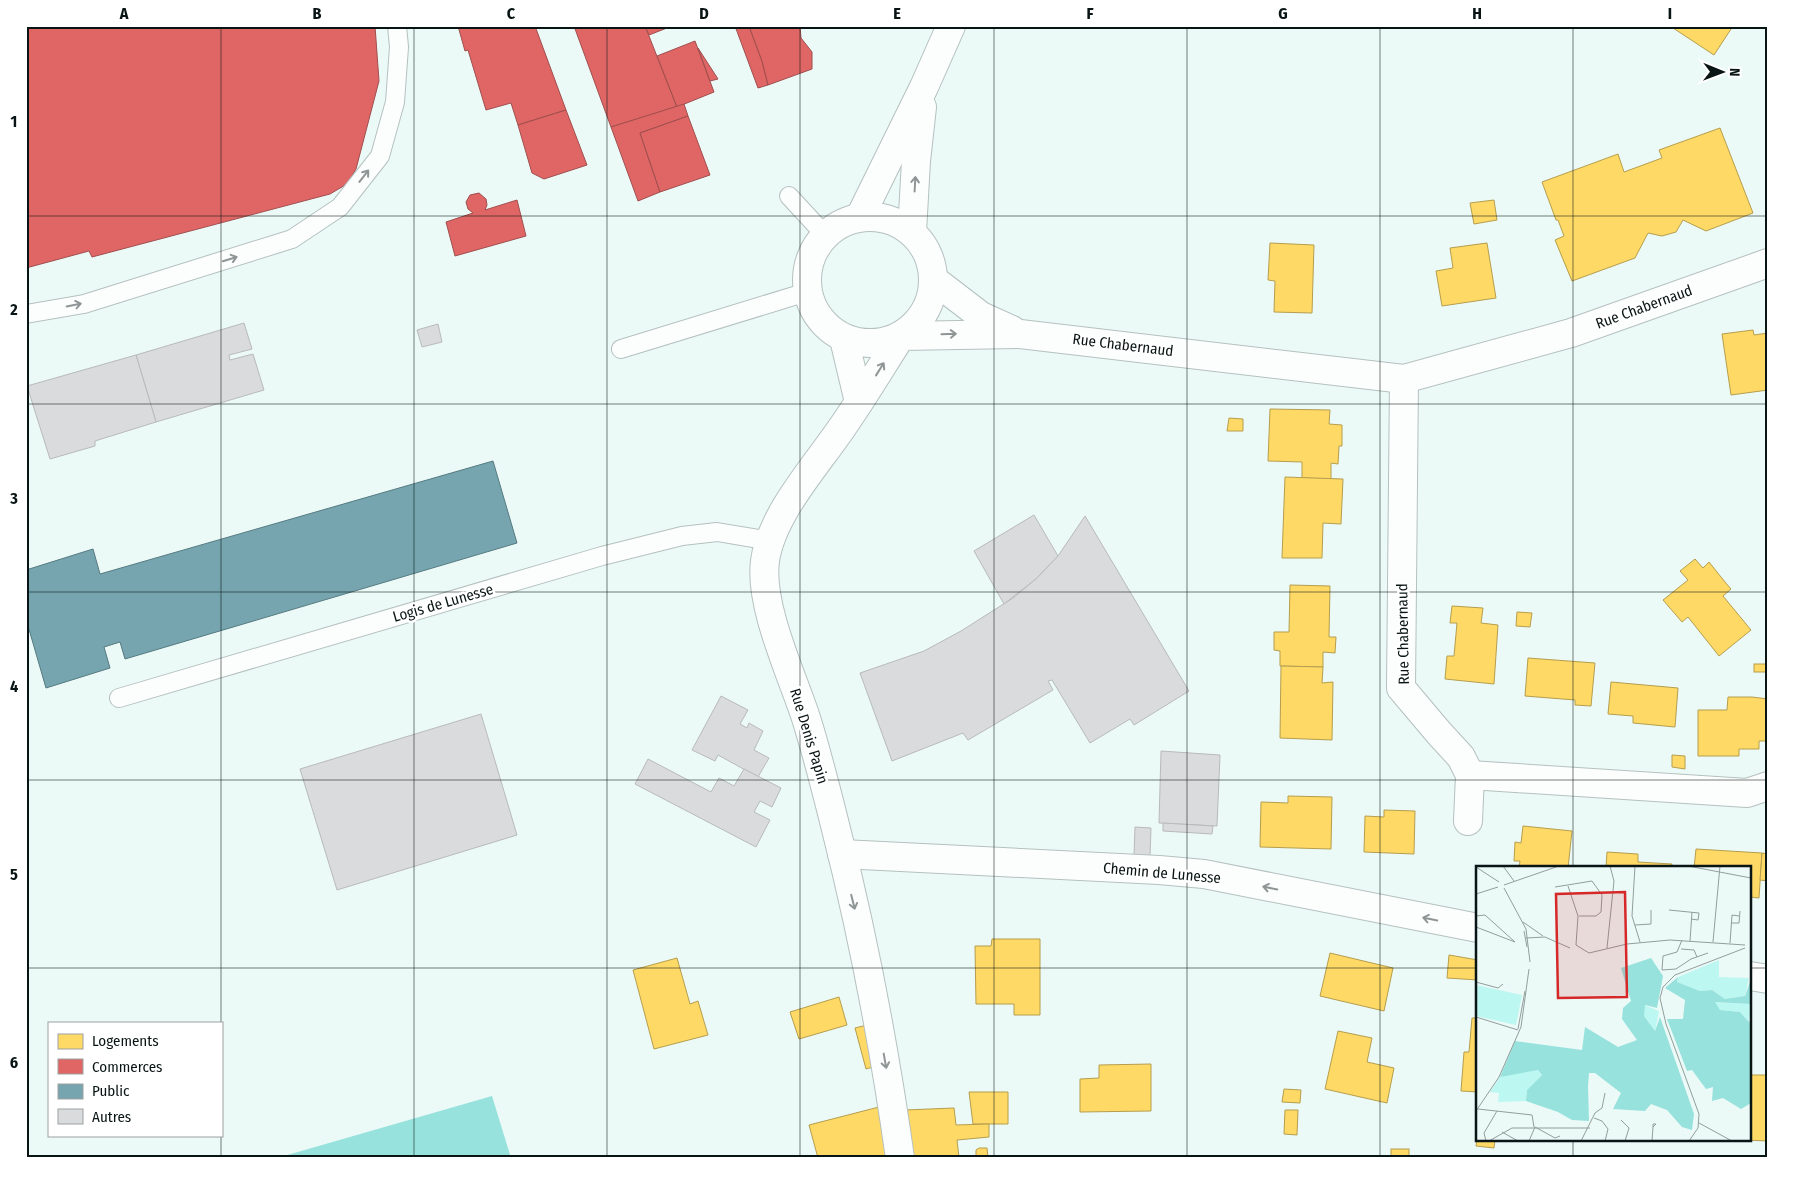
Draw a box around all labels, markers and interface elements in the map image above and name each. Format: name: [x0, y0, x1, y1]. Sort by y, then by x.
text: A: [119, 4, 129, 23]
text: B: [313, 4, 322, 23]
text: C: [507, 4, 516, 23]
text: D: [699, 4, 709, 23]
text: E: [893, 4, 901, 23]
text: F: [1086, 4, 1094, 23]
text: G: [1278, 4, 1288, 23]
text: H: [1472, 4, 1482, 23]
text: I: [1668, 4, 1672, 23]
north arrow: [1696, 48, 1746, 98]
text: N: [1726, 68, 1743, 77]
text: 1: [11, 112, 17, 131]
one-way arrow: [359, 170, 370, 183]
one-way arrow: [910, 176, 919, 192]
one-way arrow: [221, 253, 237, 263]
street label: Rue Chabernaud: [1593, 281, 1695, 333]
text: 2: [9, 300, 18, 319]
one-way arrow: [66, 300, 82, 310]
one-way arrow: [941, 330, 957, 339]
street label: Rue Chabernaud: [1072, 330, 1174, 360]
one-way arrow: [874, 362, 885, 376]
text: 3: [9, 489, 18, 508]
street label: Logis de Lunesse: [391, 580, 495, 626]
street label: Rue Chabernaud: [1393, 583, 1413, 685]
text: 4: [10, 677, 18, 696]
street label: Rue Denis Papin: [786, 686, 832, 786]
street label: Chemin de Lunesse: [1102, 859, 1222, 887]
text: 5: [10, 865, 18, 884]
inset map: [1476, 866, 1752, 1142]
one-way arrow: [1263, 882, 1279, 892]
one-way arrow: [849, 893, 858, 909]
one-way arrow: [1422, 914, 1438, 924]
legend: [48, 1022, 222, 1136]
text: Logements: [92, 1032, 159, 1050]
text: 6: [10, 1053, 18, 1072]
one-way arrow: [881, 1053, 891, 1069]
text: Commerces: [92, 1058, 162, 1076]
text: Public: [92, 1082, 130, 1100]
text: Autres: [92, 1108, 131, 1126]

